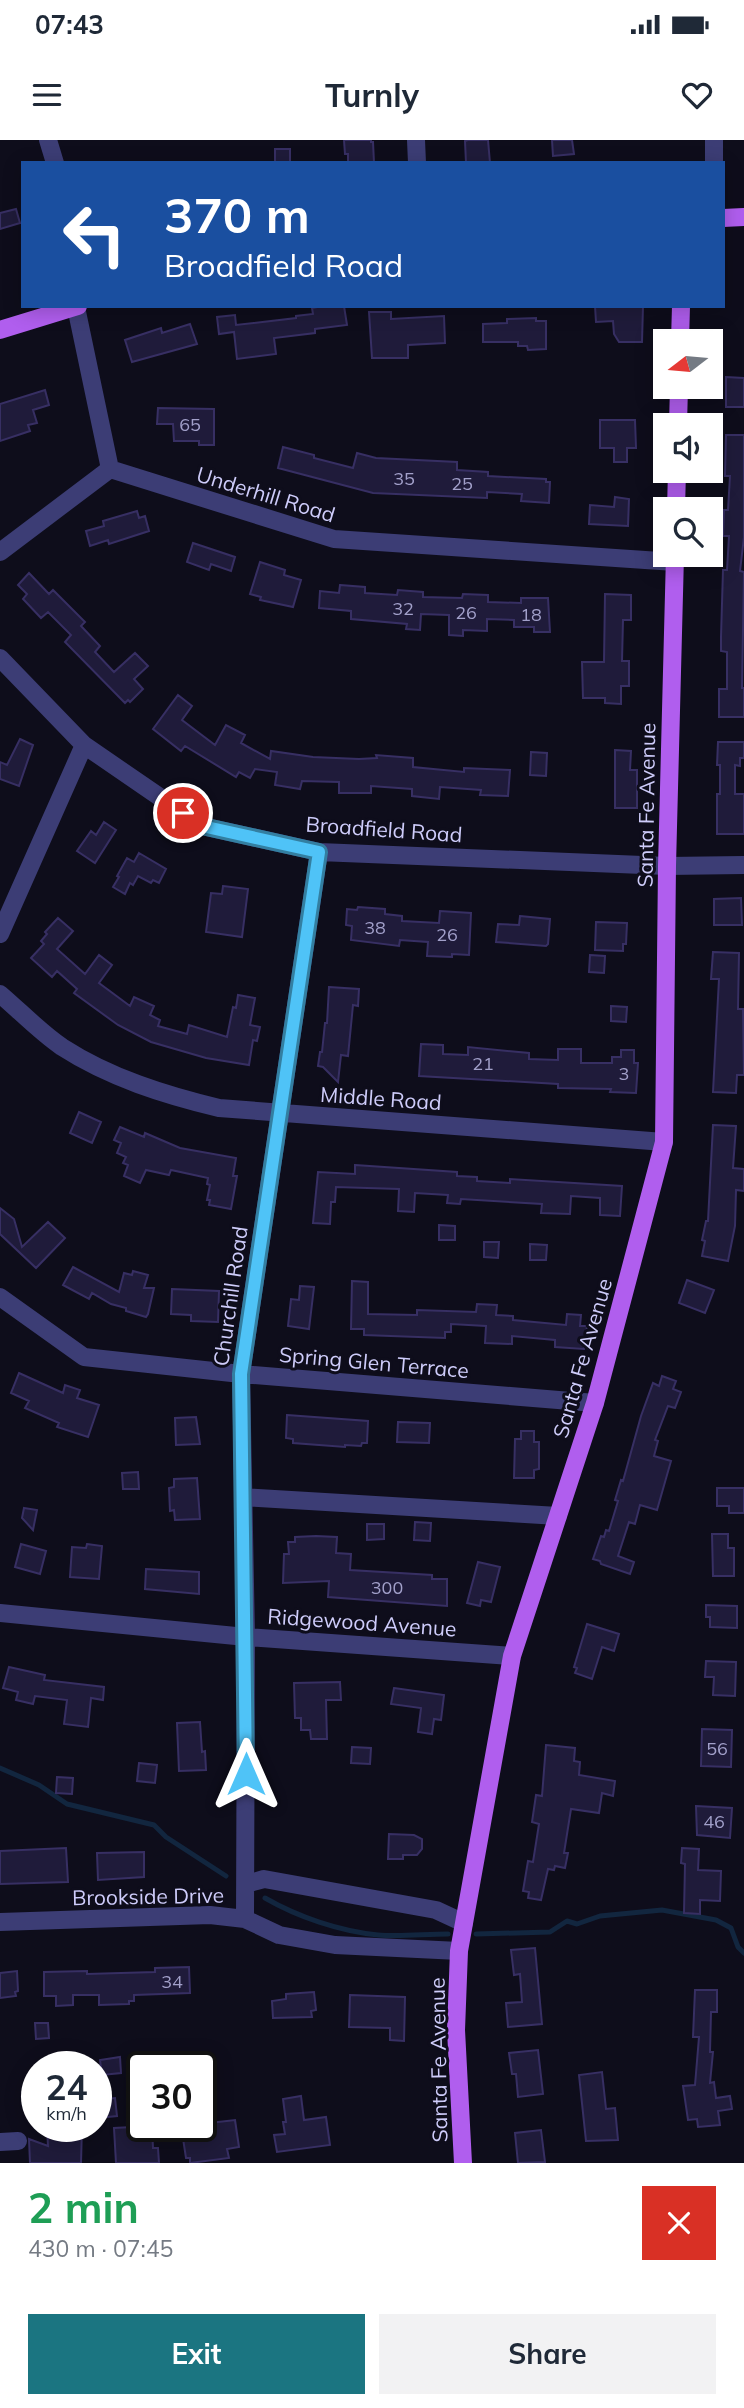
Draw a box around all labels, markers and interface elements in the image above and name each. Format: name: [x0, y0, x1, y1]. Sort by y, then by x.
text: 07:43: [35, 8, 104, 41]
text: Turnly: [325, 75, 419, 115]
icon: menu: [28, 76, 66, 114]
icon: heart: [678, 76, 716, 114]
text: 370 m: [164, 184, 310, 245]
icon: left: [49, 189, 140, 280]
text: Broadfield Road: [164, 245, 403, 285]
north arrow: [653, 329, 723, 399]
map controls: [653, 329, 723, 567]
house number: 65: [179, 413, 201, 436]
button: sound: [653, 413, 723, 483]
street label: Underhill Road: [194, 461, 338, 527]
house number: 35: [393, 467, 415, 490]
house number: 25: [451, 472, 473, 495]
button: search: [653, 497, 723, 567]
house number: 32: [392, 597, 414, 620]
house number: 26: [455, 601, 477, 624]
house number: 18: [520, 603, 542, 626]
street label: Santa Fe Avenue: [632, 722, 660, 888]
pin: [153, 783, 213, 843]
icon: arrive: [164, 794, 202, 832]
street label: Broadfield Road: [305, 811, 463, 847]
house number: 38: [364, 916, 386, 939]
house number: 26: [436, 923, 458, 946]
house number: 21: [472, 1052, 494, 1075]
house number: 3: [619, 1062, 629, 1085]
street label: Middle Road: [319, 1081, 443, 1115]
street label: Churchill Road: [207, 1224, 253, 1368]
street label: Santa Fe Avenue: [547, 1275, 617, 1441]
street label: Spring Glen Terrace: [278, 1341, 470, 1383]
house number: 300: [371, 1576, 403, 1599]
street label: Ridgewood Avenue: [267, 1602, 457, 1642]
position arrow: [209, 1737, 283, 1811]
house number: 56: [706, 1737, 728, 1760]
house number: 46: [703, 1810, 725, 1833]
street label: Brookside Drive: [72, 1882, 224, 1910]
house number: 34: [161, 1970, 183, 1993]
street label: Santa Fe Avenue: [424, 1977, 452, 2143]
speed limit sign: 30: [126, 2051, 217, 2142]
text: 24: [45, 2065, 88, 2109]
text: km/h: [46, 2102, 87, 2125]
text: 2 min: [28, 2181, 139, 2234]
button: close: [642, 2186, 716, 2260]
text: 430 m · 07:45: [28, 2234, 173, 2263]
button: Exit: [28, 2314, 365, 2394]
button: Share: [379, 2314, 716, 2394]

